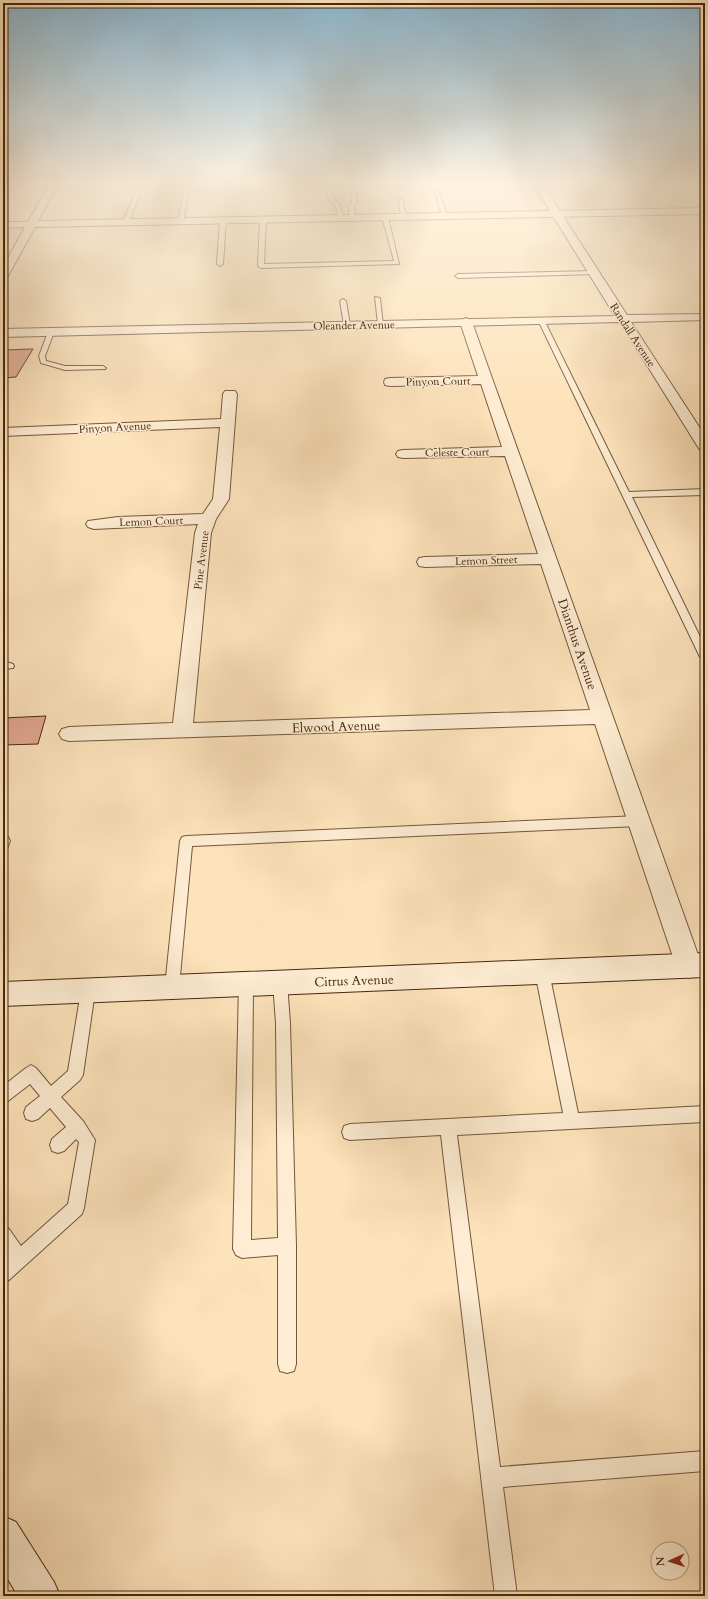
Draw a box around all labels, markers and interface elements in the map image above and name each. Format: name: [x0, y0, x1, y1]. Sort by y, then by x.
street label: Randall Avenue: [606, 300, 659, 370]
street label: Oleander Avenue: [313, 317, 395, 334]
street label: Pinyon Court: [406, 373, 471, 390]
street label: Pinyon Avenue: [78, 418, 152, 437]
street label: Celeste Court: [425, 444, 490, 461]
street label: Lemon Court: [119, 513, 184, 530]
street label: Pine Avenue: [190, 530, 213, 590]
street label: Lemon Street: [454, 552, 518, 569]
street label: Dianthus Avenue: [553, 596, 601, 693]
street label: Elwood Avenue: [292, 716, 381, 738]
street label: Citrus Avenue: [314, 971, 394, 991]
north arrow: [650, 1541, 690, 1581]
text: N: [653, 1556, 668, 1567]

